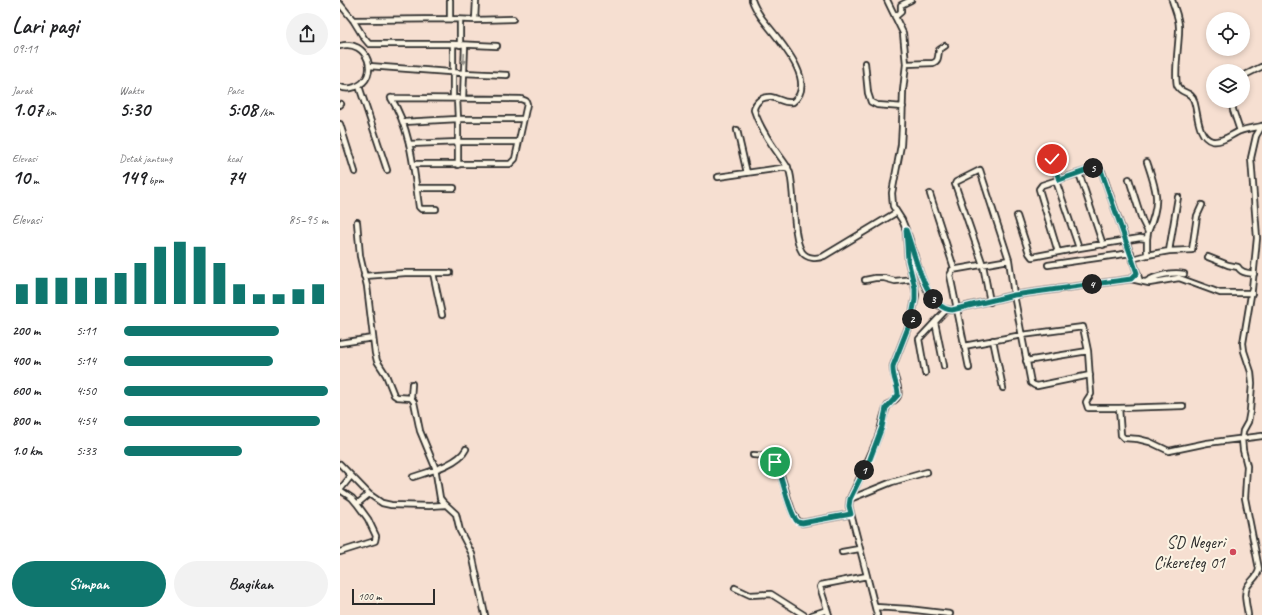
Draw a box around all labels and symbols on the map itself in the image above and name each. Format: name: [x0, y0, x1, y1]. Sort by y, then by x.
one-way arrow: [461, 53, 467, 66]
pin: [1035, 142, 1069, 176]
pin: 5: [1083, 158, 1103, 178]
pin: 4: [1082, 274, 1102, 294]
pin: 3: [923, 289, 943, 309]
pin: 2: [902, 309, 922, 329]
pin: [758, 445, 792, 479]
pin: 1: [854, 460, 874, 480]
place label: SD Negeri Cikereteg 01: [1154, 532, 1228, 573]
marker: SD Negeri Cikereteg 01: [1228, 547, 1238, 557]
scale bar: [352, 587, 435, 606]

